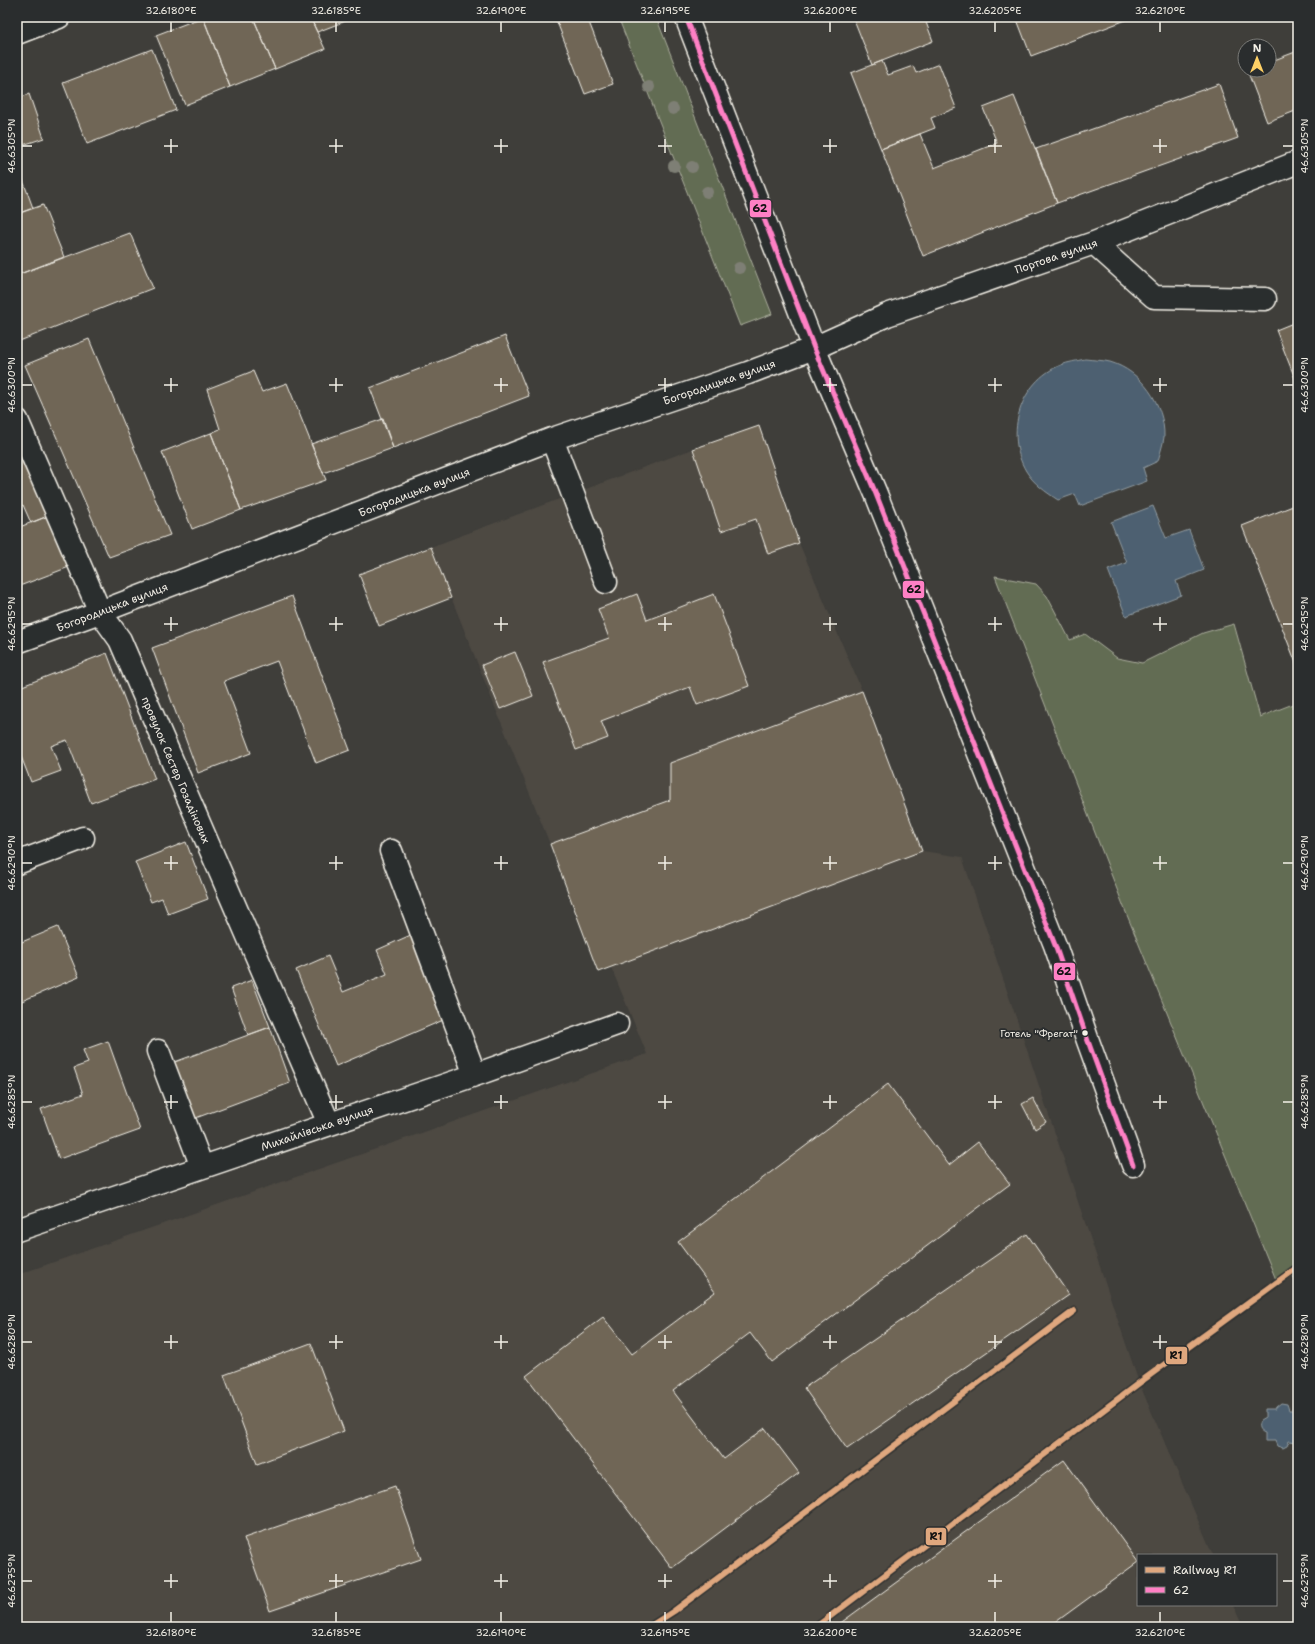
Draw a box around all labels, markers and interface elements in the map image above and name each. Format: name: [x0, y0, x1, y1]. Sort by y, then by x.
text: 32.6180°E: [146, 4, 196, 17]
text: 32.6185°E: [311, 4, 361, 17]
text: 32.6190°E: [476, 4, 526, 17]
text: 32.6195°E: [640, 4, 690, 17]
text: 32.6200°E: [803, 4, 857, 17]
text: 32.6205°E: [969, 4, 1021, 17]
text: 32.6210°E: [1135, 4, 1185, 17]
north arrow: [1237, 38, 1277, 78]
text: N: [1253, 41, 1262, 56]
text: 46.6305°N: [5, 119, 18, 173]
text: 46.6305°N: [1298, 119, 1311, 173]
line badge: 62: [749, 199, 772, 218]
text: 62: [752, 201, 768, 216]
street label: Портова вулиця: [1013, 235, 1099, 278]
street label: Богородицька вулиця: [661, 356, 777, 409]
text: 46.6300°N: [5, 357, 18, 413]
text: 46.6300°N: [1298, 357, 1311, 413]
street label: Богородицька вулиця: [356, 464, 472, 521]
street label: Богородицька вулиця: [54, 579, 170, 636]
line badge: 62: [902, 580, 925, 599]
text: 62: [906, 582, 922, 597]
text: 46.6295°N: [5, 597, 18, 651]
text: 46.6295°N: [1298, 597, 1311, 651]
street label: провулок Сестер Гозадінових: [138, 695, 213, 846]
text: 46.6290°N: [5, 835, 18, 891]
text: 46.6290°N: [1298, 835, 1311, 891]
line badge: 62: [1053, 962, 1076, 981]
text: 62: [1056, 964, 1072, 979]
place label: Готель "Фрегат": [1000, 1027, 1078, 1040]
marker: Готель "Фрегат": [1080, 1028, 1090, 1038]
text: 46.6285°N: [5, 1075, 18, 1129]
text: 46.6285°N: [1298, 1075, 1311, 1129]
street label: Михайлівська вулиця: [259, 1102, 375, 1155]
text: 46.6280°N: [5, 1314, 18, 1370]
text: 46.6280°N: [1298, 1314, 1311, 1370]
line badge: R1: [1165, 1346, 1188, 1365]
text: R1: [1170, 1348, 1182, 1363]
line badge: R1: [925, 1527, 947, 1546]
text: R1: [930, 1529, 942, 1544]
text: 46.6275°N: [5, 1554, 18, 1608]
legend: [1137, 1554, 1277, 1606]
text: 46.6275°N: [1298, 1554, 1311, 1608]
text: Railway R1: [1173, 1562, 1237, 1578]
text: 62: [1173, 1582, 1189, 1598]
text: 32.6180°E: [146, 1626, 196, 1639]
text: 32.6185°E: [311, 1626, 361, 1639]
text: 32.6190°E: [476, 1626, 526, 1639]
text: 32.6195°E: [640, 1626, 690, 1639]
text: 32.6200°E: [803, 1626, 857, 1639]
text: 32.6205°E: [969, 1626, 1021, 1639]
text: 32.6210°E: [1135, 1626, 1185, 1639]

